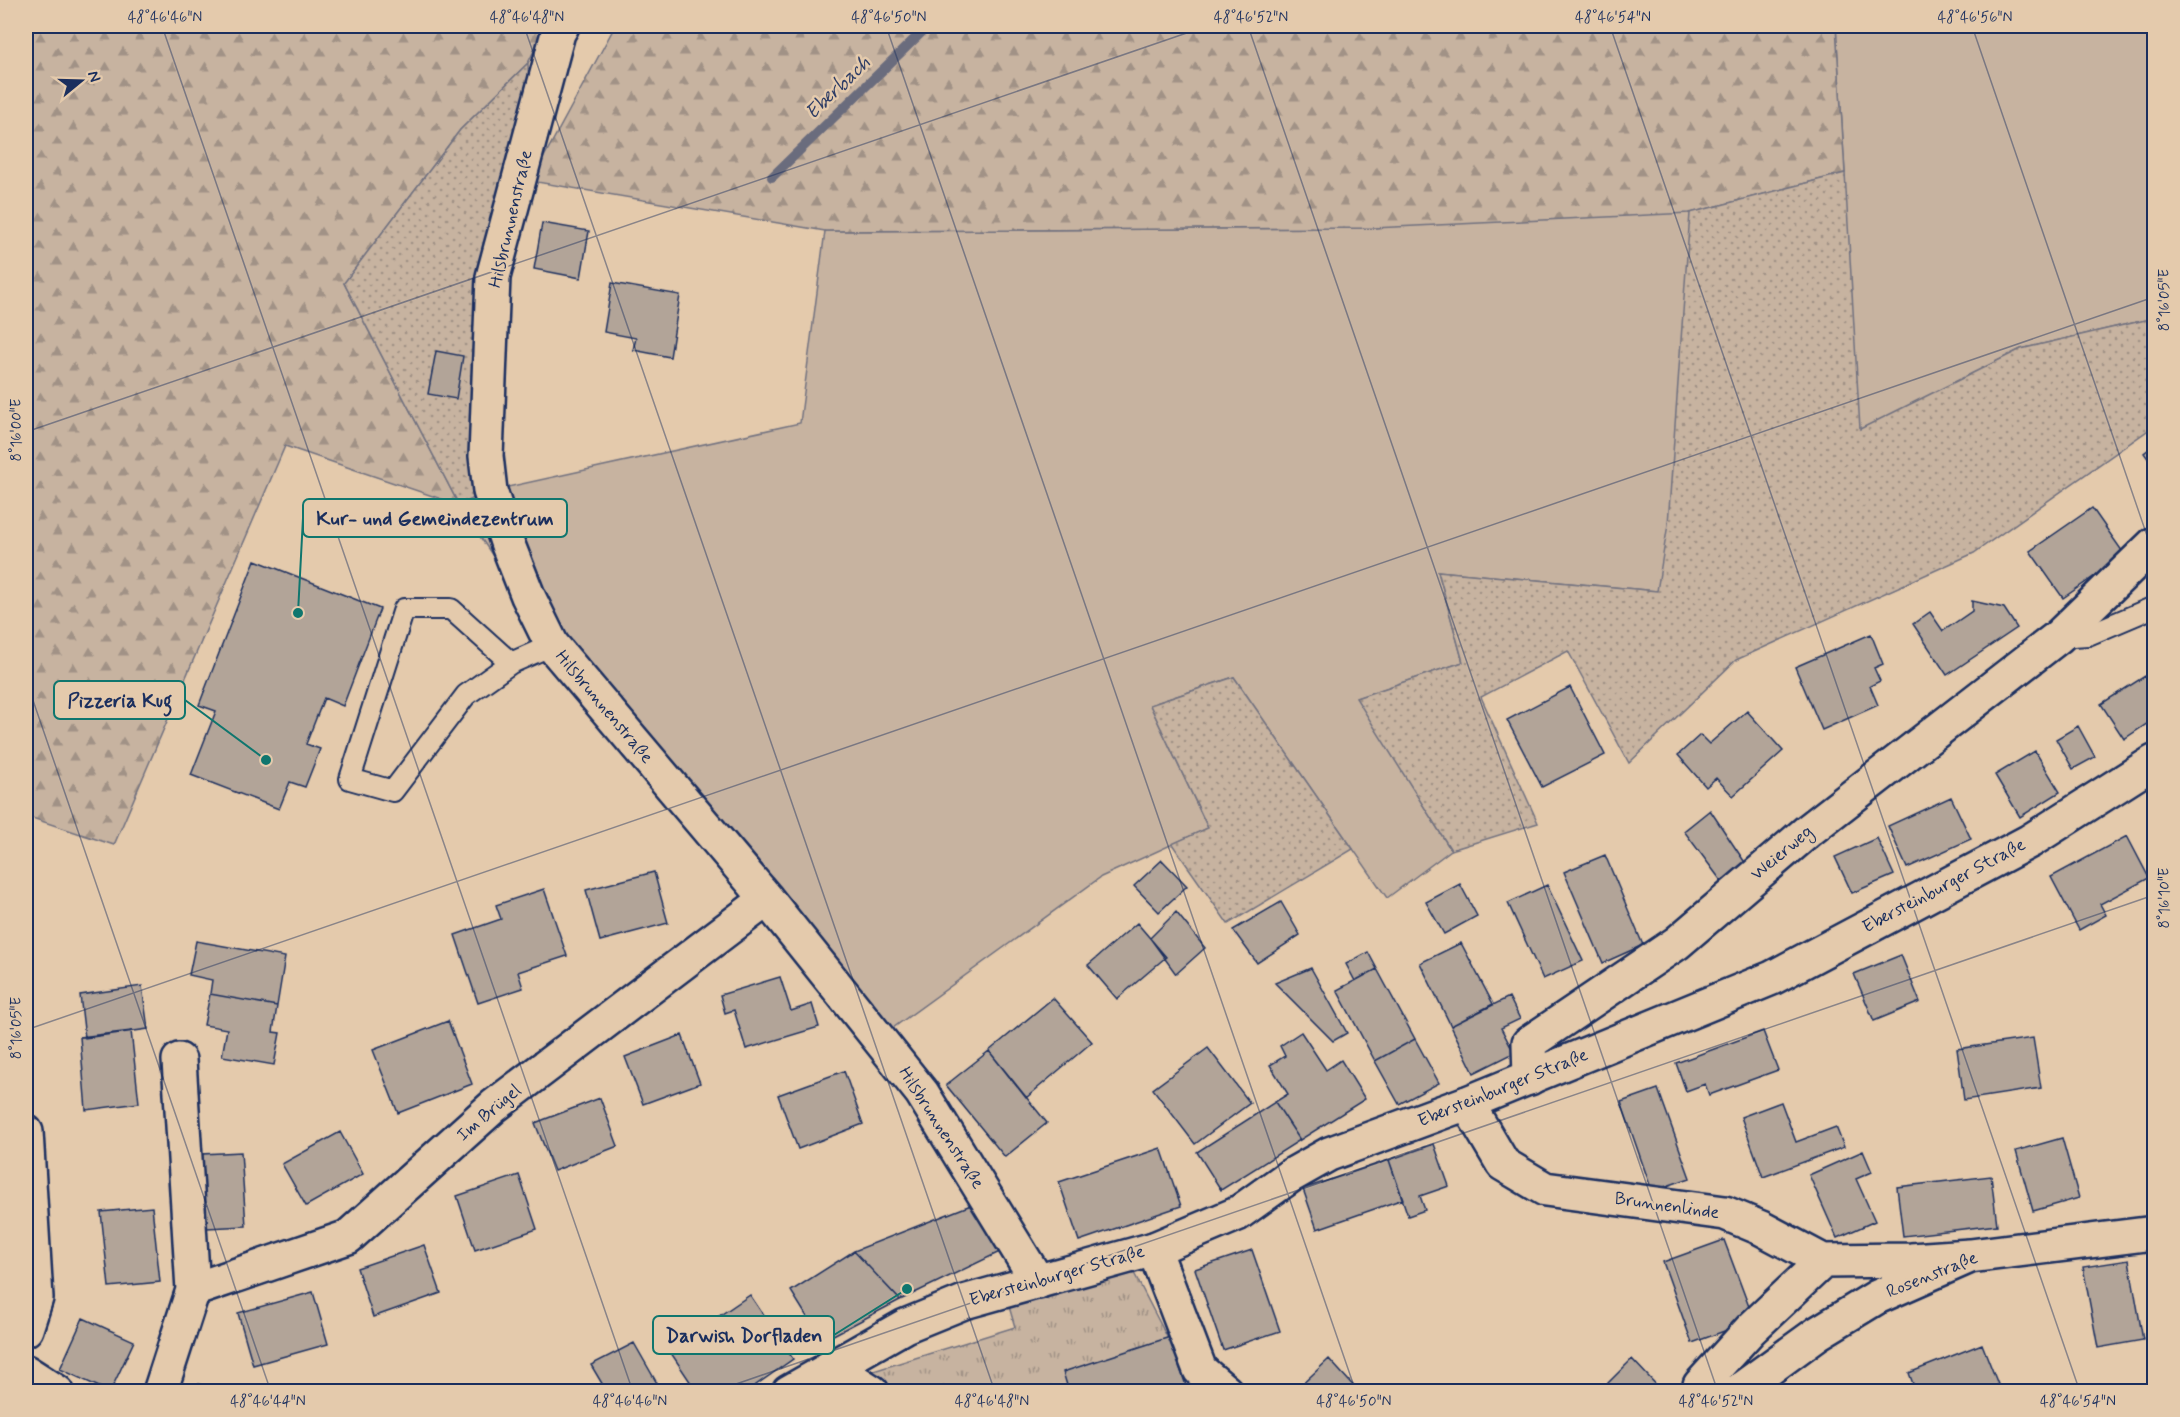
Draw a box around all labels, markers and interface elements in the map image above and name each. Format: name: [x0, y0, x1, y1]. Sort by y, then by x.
text: 48°46'46"N: [128, 8, 202, 28]
text: 48°46'48"N: [490, 8, 564, 28]
text: 48°46'50"N: [851, 8, 927, 28]
text: 48°46'52"N: [1214, 8, 1288, 28]
text: 48°46'54"N: [1575, 8, 1651, 28]
text: 48°46'56"N: [1938, 8, 2012, 28]
water label: Eberbach: [799, 50, 877, 126]
north arrow: [51, 51, 111, 111]
text: N: [82, 68, 105, 85]
street label: Hilsbrunnenstraße: [483, 147, 539, 290]
text: 8°16'05"E: [2155, 269, 2175, 331]
text: 8°16'00"E: [7, 398, 27, 461]
callout: Kur- und Gemeindezentrum: [303, 499, 567, 537]
text: Kur- und Gemeindezentrum: [316, 506, 554, 533]
street label: Hilsbrunnenstraße: [549, 645, 659, 769]
callout: Pizzeria Kug: [54, 681, 185, 719]
text: Pizzeria Kug: [68, 688, 172, 717]
street label: Weierweg: [1746, 820, 1819, 887]
street label: Ebersteinburger Straße: [1858, 833, 2030, 939]
text: 8°16'10"E: [2155, 867, 2175, 929]
text: 8°16'05"E: [7, 997, 27, 1059]
street label: Ebersteinburger Straße: [1414, 1043, 1592, 1133]
street label: Hilsbrunnenstraße: [893, 1062, 990, 1194]
street label: Im Brügel: [452, 1079, 526, 1147]
street label: Brunnenlinde: [1613, 1187, 1721, 1225]
street label: Ebersteinburger Straße: [966, 1239, 1148, 1313]
street label: Rosenstraße: [1883, 1246, 1981, 1304]
callout: Darwish Dorfladen: [653, 1316, 834, 1354]
text: Darwish Dorfladen: [665, 1323, 823, 1350]
text: 48°46'44"N: [230, 1392, 306, 1412]
text: 48°46'46"N: [593, 1392, 667, 1412]
text: 48°46'48"N: [955, 1392, 1029, 1412]
text: 48°46'50"N: [1316, 1392, 1392, 1412]
text: 48°46'52"N: [1679, 1392, 1753, 1412]
text: 48°46'54"N: [2040, 1392, 2116, 1412]

